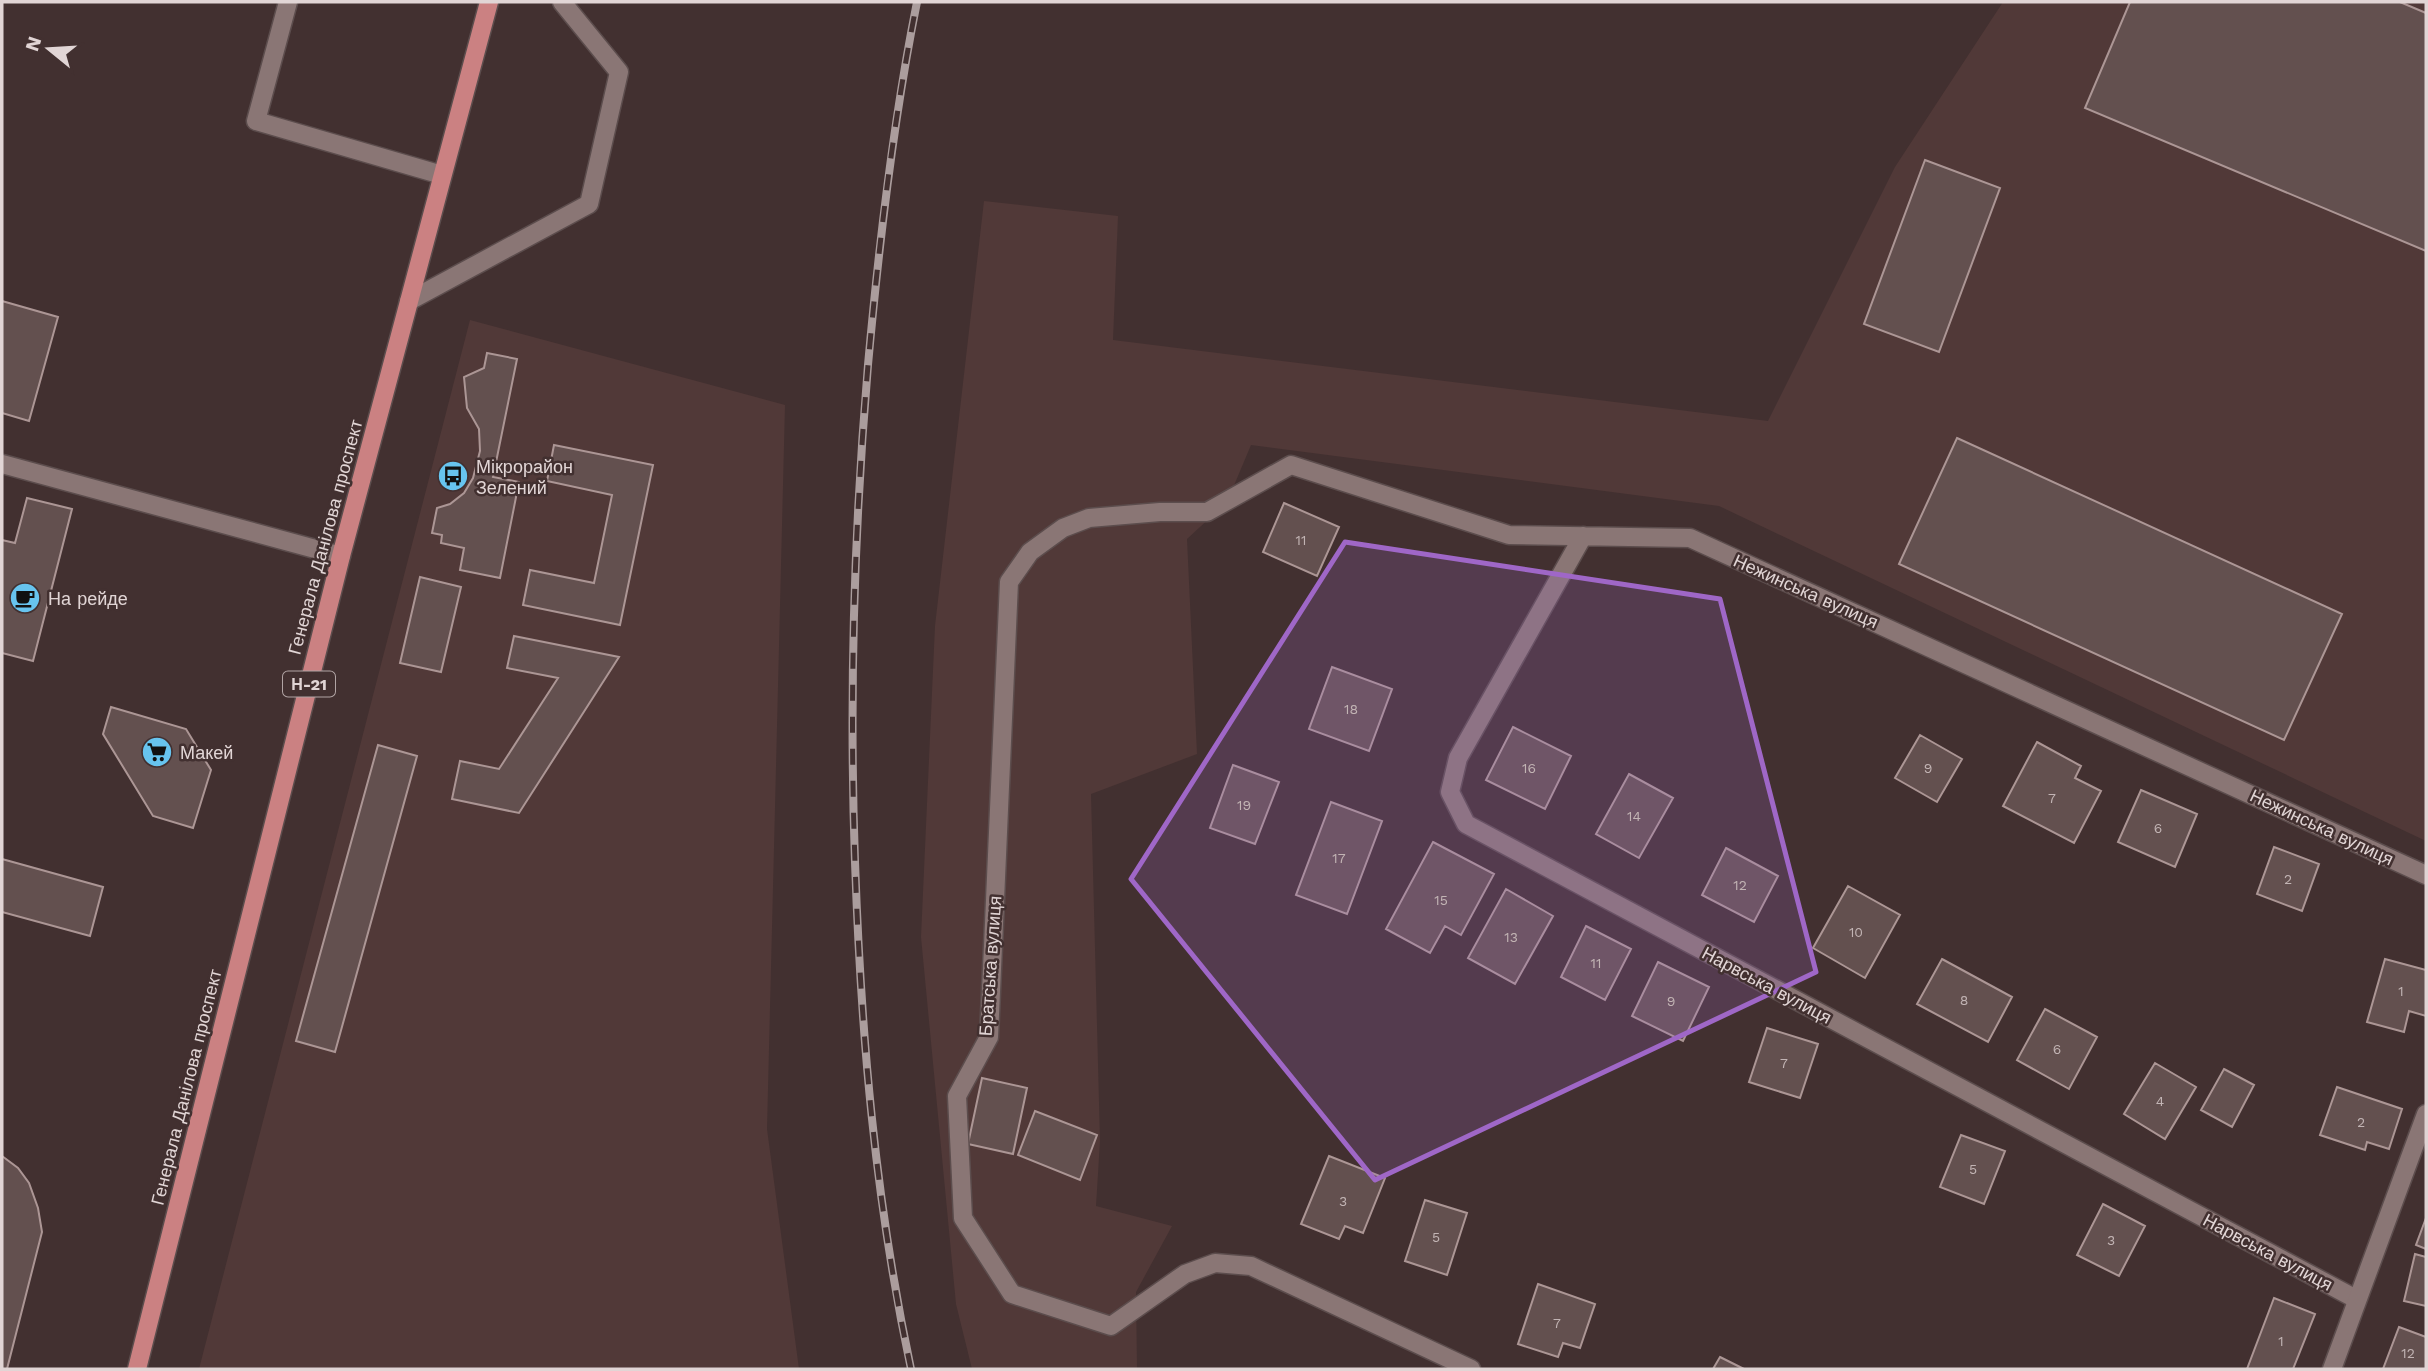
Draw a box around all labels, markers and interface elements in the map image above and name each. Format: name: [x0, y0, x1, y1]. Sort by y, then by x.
north arrow: [14, 14, 84, 84]
text: N: [20, 34, 46, 54]
street label: Генерала Данілова проспект: [283, 417, 367, 657]
place label: Мікрорайон Зелений: [476, 456, 573, 498]
bus stop icon: Мікрорайон Зелений: [436, 459, 470, 493]
house number: 11: [1296, 532, 1306, 548]
street label: Нежинська вулиця: [1730, 550, 1882, 632]
cafe icon: На рейде: [8, 581, 42, 615]
place label: На рейде: [48, 588, 128, 609]
road number: Н-21: [283, 671, 335, 696]
house number: 18: [1344, 701, 1358, 717]
supermarket icon: Макей: [140, 735, 174, 769]
place label: Макей: [180, 742, 233, 763]
house number: 16: [1522, 760, 1536, 776]
house number: 9: [1924, 760, 1932, 776]
street label: Нежинська вулиця: [2247, 785, 2397, 869]
house number: 7: [2048, 790, 2056, 806]
house number: 19: [1237, 797, 1251, 813]
house number: 14: [1627, 808, 1641, 824]
house number: 6: [2154, 820, 2162, 836]
house number: 17: [1332, 850, 1346, 866]
house number: 2: [2284, 871, 2292, 887]
house number: 12: [1733, 877, 1747, 893]
house number: 15: [1434, 892, 1448, 908]
street label: Братська вулиця: [975, 895, 1005, 1037]
house number: 10: [1849, 924, 1863, 940]
house number: 13: [1504, 929, 1518, 945]
street label: Нарвська вулиця: [1699, 942, 1835, 1028]
house number: 11: [1591, 955, 1601, 971]
street label: Генерала Данілова проспект: [146, 967, 226, 1207]
house number: 1: [2398, 983, 2404, 999]
house number: 8: [1960, 992, 1968, 1008]
house number: 9: [1667, 993, 1675, 1009]
house number: 6: [2053, 1041, 2061, 1057]
house number: 7: [1780, 1055, 1788, 1071]
house number: 4: [2156, 1093, 2164, 1109]
house number: 2: [2357, 1114, 2365, 1130]
house number: 5: [1969, 1161, 1977, 1177]
house number: 3: [1339, 1193, 1347, 1209]
street label: Нарвська вулиця: [2200, 1209, 2336, 1295]
house number: 5: [1432, 1229, 1440, 1245]
house number: 3: [2107, 1232, 2115, 1248]
house number: 7: [1553, 1315, 1561, 1331]
house number: 1: [2278, 1333, 2284, 1349]
house number: 12: [2401, 1345, 2415, 1361]

